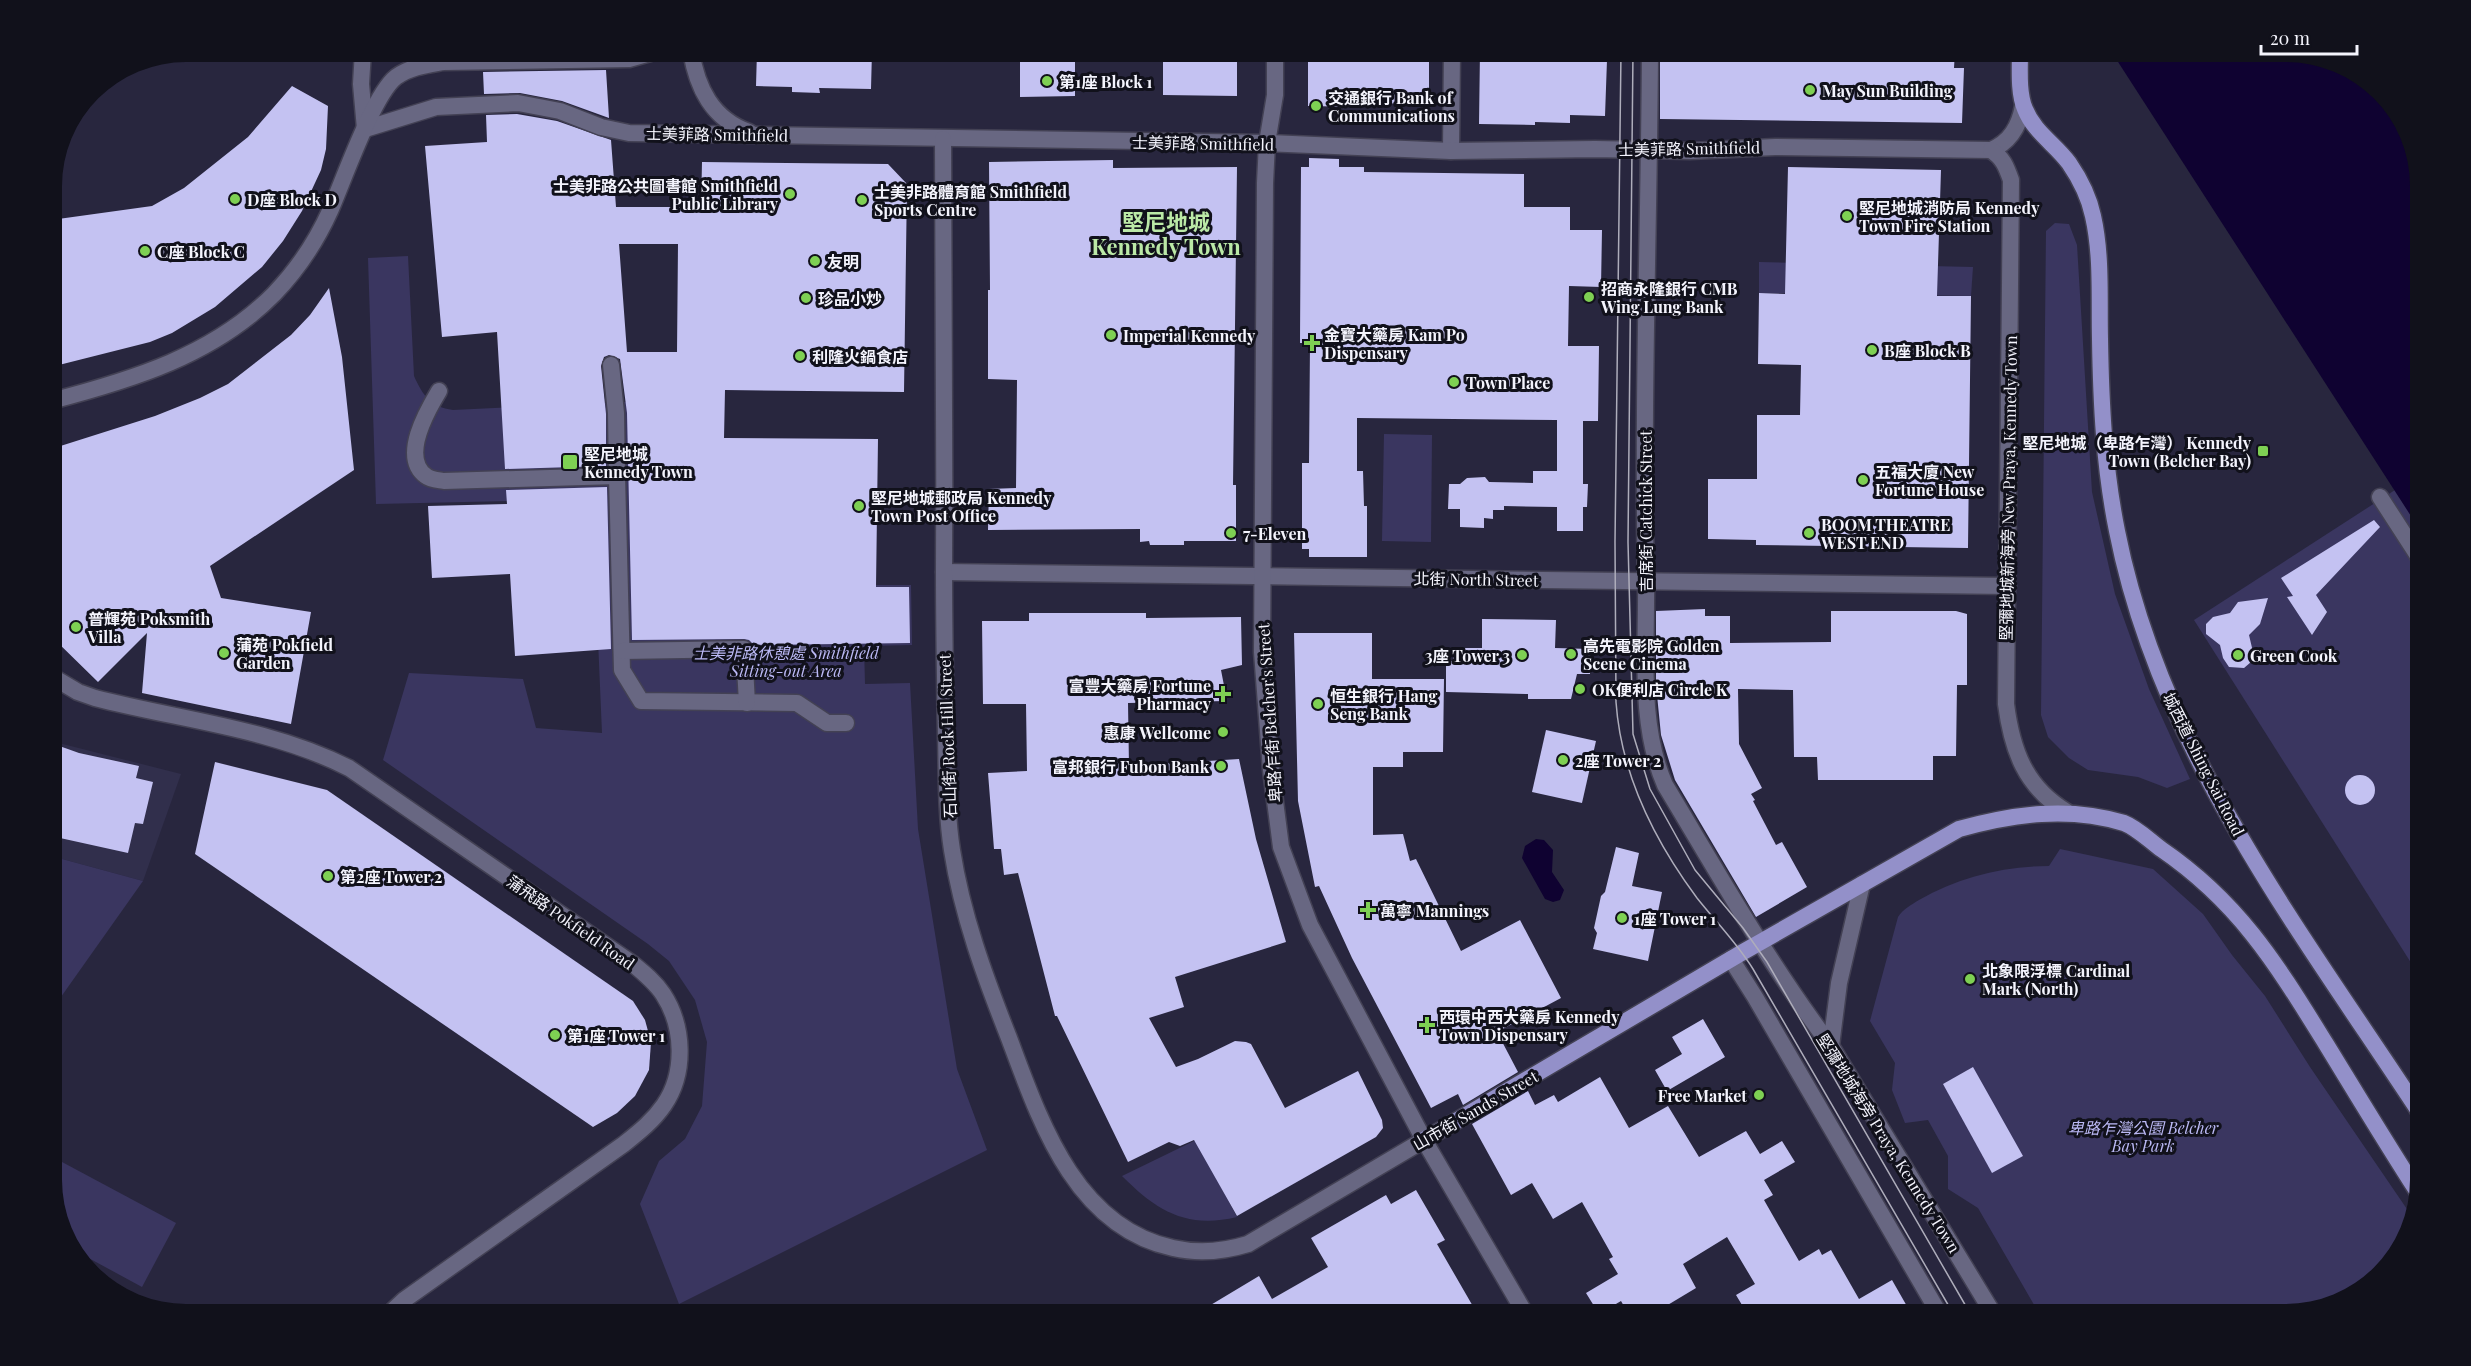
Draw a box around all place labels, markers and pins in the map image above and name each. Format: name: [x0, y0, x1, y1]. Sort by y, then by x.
place label: 第1座 Block 1: [1059, 71, 1152, 92]
marker: 第1座 Block 1: [1040, 74, 1054, 88]
place label: May Sun Building: [1822, 80, 1953, 101]
marker: May Sun Building: [1803, 83, 1817, 97]
place label: 交通銀行 Bank of Communications: [1328, 87, 1455, 126]
marker: 交通銀行 Bank of Communications: [1309, 99, 1323, 113]
place label: 士美非路公共圖書館 Smithfield Public Library: [553, 175, 779, 214]
place label: 士美非路體育館 Smithfield Sports Centre: [874, 181, 1067, 220]
marker: 士美非路公共圖書館 Smithfield Public Library: [783, 187, 797, 201]
place label: D座 Block D: [247, 189, 337, 210]
marker: D座 Block D: [228, 192, 242, 206]
marker: 士美非路體育館 Smithfield Sports Centre: [855, 193, 869, 207]
place label: 堅尼地城消防局 Kennedy Town Fire Station: [1859, 197, 2040, 236]
marker: 堅尼地城消防局 Kennedy Town Fire Station: [1840, 209, 1854, 223]
place label: C座 Block C: [157, 241, 245, 262]
marker: C座 Block C: [138, 244, 152, 258]
place label: 友明: [827, 251, 859, 272]
marker: 友明: [808, 254, 822, 268]
place label: 招商永隆銀行 CMB Wing Lung Bank: [1600, 278, 1738, 317]
place label: 珍品小炒: [818, 288, 882, 309]
marker: 招商永隆銀行 CMB Wing Lung Bank: [1582, 290, 1596, 304]
marker: 珍品小炒: [799, 291, 813, 305]
place label: 金寶大藥房 Kam Po Dispensary: [1324, 324, 1465, 363]
place label: Imperial Kennedy: [1123, 325, 1256, 346]
marker: Imperial Kennedy: [1104, 328, 1118, 342]
marker: 金寶大藥房 Kam Po Dispensary: [1305, 336, 1319, 350]
place label: B座 Block B: [1884, 340, 1971, 361]
marker: B座 Block B: [1865, 343, 1879, 357]
place label: 利隆火鍋食店: [812, 346, 908, 367]
marker: 利隆火鍋食店: [793, 349, 807, 363]
place label: Town Place: [1466, 372, 1550, 393]
marker: Town Place: [1447, 375, 1461, 389]
place label: 堅尼地城（卑路乍灣） Kennedy Town (Belcher Bay): [2023, 432, 2252, 471]
place label: 堅尼地城 Kennedy Town: [584, 443, 693, 482]
marker: 堅尼地城（卑路乍灣） Kennedy Town (Belcher Bay): [2256, 444, 2270, 458]
marker: 堅尼地城 Kennedy Town: [561, 453, 579, 471]
place label: 五福大廈 New Fortune House: [1875, 461, 1984, 500]
marker: 五福大廈 New Fortune House: [1856, 473, 1870, 487]
place label: 堅尼地城郵政局 Kennedy Town Post Office: [871, 487, 1052, 526]
marker: 堅尼地城郵政局 Kennedy Town Post Office: [852, 499, 866, 513]
place label: BOOM THEATRE WEST END: [1820, 514, 1950, 553]
place label: 7-Eleven: [1243, 523, 1306, 544]
marker: 7-Eleven: [1224, 526, 1238, 540]
marker: BOOM THEATRE WEST END: [1802, 526, 1816, 540]
place label: 普輝苑 Poksmith Villa: [87, 608, 211, 647]
marker: 普輝苑 Poksmith Villa: [69, 620, 83, 634]
place label: 蒲苑 Pokfield Garden: [236, 634, 333, 673]
place label: 高先電影院 Golden Scene Cinema: [1583, 635, 1720, 674]
place label: 3座 Tower 3: [1425, 645, 1510, 666]
place label: Green Cook: [2250, 645, 2338, 666]
marker: 蒲苑 Pokfield Garden: [217, 646, 231, 660]
marker: 高先電影院 Golden Scene Cinema: [1564, 647, 1578, 661]
marker: 3座 Tower 3: [1515, 648, 1529, 662]
marker: Green Cook: [2231, 648, 2245, 662]
place label: 富豐大藥房 Fortune Pharmacy: [1068, 675, 1212, 714]
place label: OK便利店 Circle K: [1592, 679, 1728, 700]
marker: OK便利店 Circle K: [1573, 682, 1587, 696]
place label: 恒生銀行 Hang Seng Bank: [1330, 685, 1437, 724]
marker: 富豐大藥房 Fortune Pharmacy: [1216, 687, 1230, 701]
marker: 恒生銀行 Hang Seng Bank: [1311, 697, 1325, 711]
place label: 惠康 Wellcome: [1103, 722, 1211, 743]
marker: 惠康 Wellcome: [1216, 725, 1230, 739]
place label: 2座 Tower 2: [1575, 750, 1661, 771]
marker: 2座 Tower 2: [1556, 753, 1570, 767]
place label: 富邦銀行 Fubon Bank: [1052, 756, 1210, 777]
marker: 富邦銀行 Fubon Bank: [1214, 759, 1228, 773]
place label: 第2座 Tower 2: [340, 866, 442, 887]
marker: 第2座 Tower 2: [321, 869, 335, 883]
place label: 萬寧 Mannings: [1380, 900, 1489, 921]
marker: 萬寧 Mannings: [1361, 903, 1375, 917]
place label: 1座 Tower 1: [1634, 908, 1716, 929]
marker: 1座 Tower 1: [1615, 911, 1629, 925]
place label: 北象限浮標 Cardinal Mark (North): [1982, 960, 2130, 999]
marker: 北象限浮標 Cardinal Mark (North): [1963, 972, 1977, 986]
place label: 西環中西大藥房 Kennedy Town Dispensary: [1439, 1006, 1620, 1045]
marker: 西環中西大藥房 Kennedy Town Dispensary: [1420, 1018, 1434, 1032]
place label: 第1座 Tower 1: [567, 1025, 665, 1046]
marker: 第1座 Tower 1: [548, 1028, 562, 1042]
place label: Free Market: [1658, 1085, 1747, 1106]
marker: Free Market: [1752, 1088, 1766, 1102]

